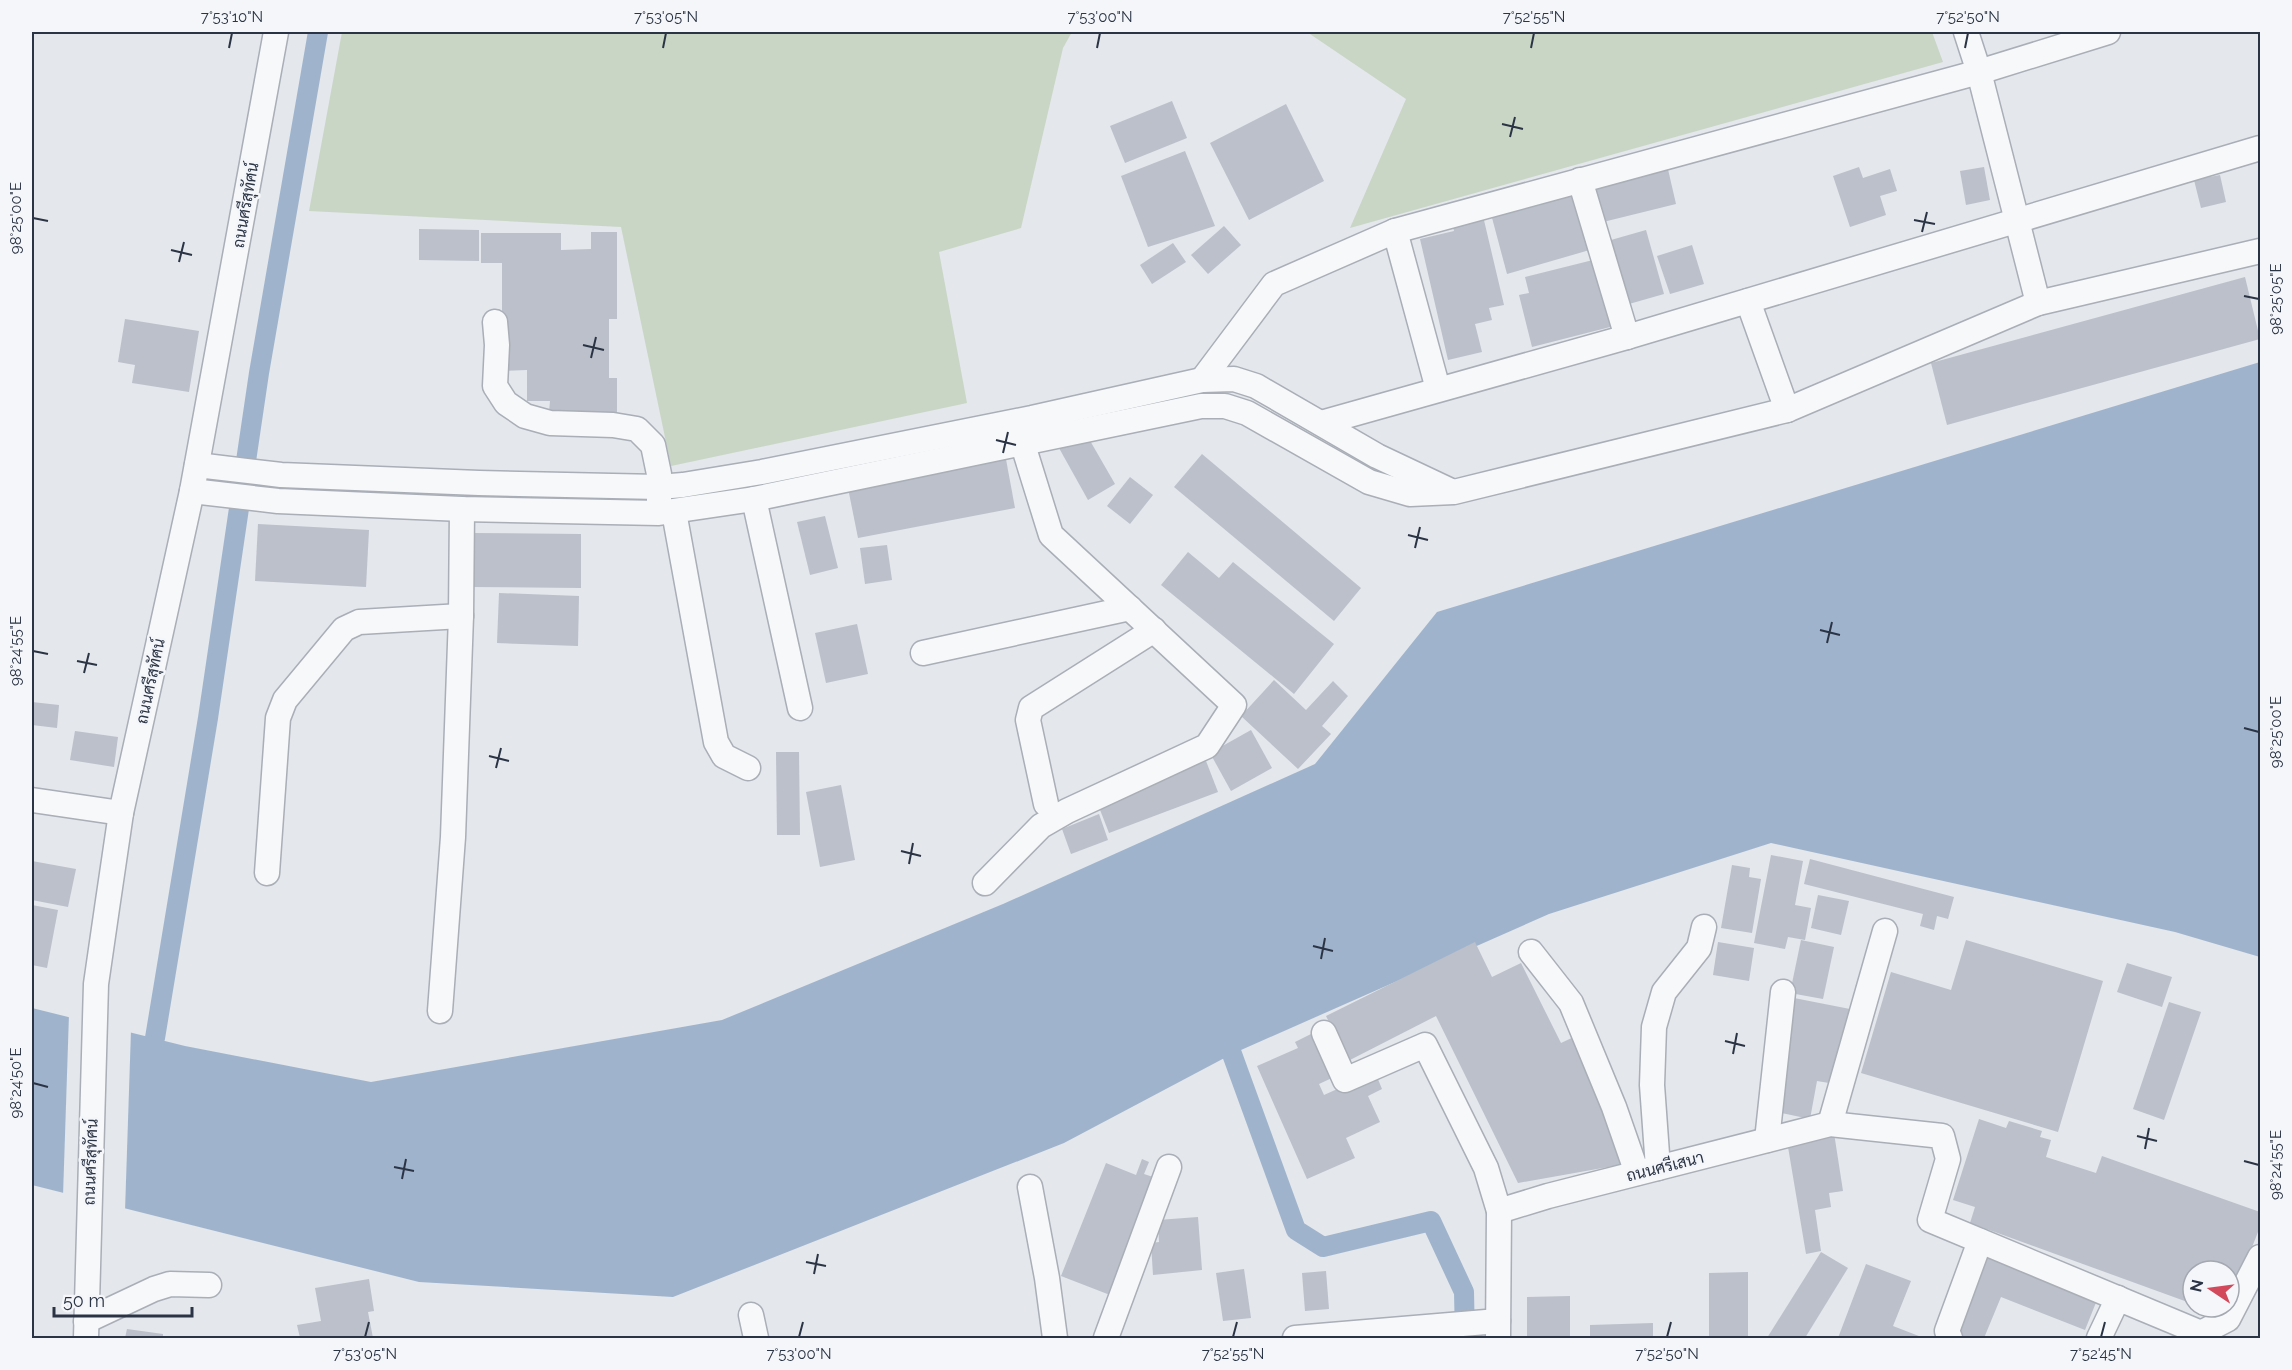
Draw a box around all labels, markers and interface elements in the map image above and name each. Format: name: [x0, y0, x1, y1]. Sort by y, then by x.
text: 7°53'10"N: [201, 8, 263, 26]
text: 7°53'05"N: [634, 8, 698, 26]
text: 7°53'00"N: [1068, 8, 1132, 26]
text: 7°52'55"N: [1503, 8, 1565, 26]
text: 7°52'50"N: [1936, 8, 2000, 26]
street label: ถนนศรีสุทัศน์: [226, 160, 264, 250]
text: 98°25'00"E: [7, 182, 25, 254]
text: 98°25'05"E: [2267, 263, 2285, 335]
text: 98°24'55"E: [7, 616, 25, 686]
street label: ถนนศรีสุทัศน์: [129, 636, 171, 726]
text: 98°25'00"E: [2267, 696, 2285, 768]
text: 98°24'50"E: [7, 1047, 25, 1119]
street label: ถนนศรีสุทัศน์: [76, 1118, 104, 1206]
text: 98°24'55"E: [2267, 1130, 2285, 1200]
street label: ถนนศรีเสนา: [1624, 1146, 1706, 1185]
north arrow: [2181, 1259, 2241, 1319]
text: N: [2186, 1278, 2208, 1294]
scale bar: [54, 1280, 192, 1318]
text: 50 m: [63, 1290, 105, 1311]
text: 7°53'05"N: [333, 1345, 397, 1363]
text: 7°53'00"N: [767, 1345, 831, 1363]
text: 7°52'55"N: [1202, 1345, 1264, 1363]
text: 7°52'50"N: [1635, 1345, 1699, 1363]
text: 7°52'45"N: [2070, 1345, 2132, 1363]

